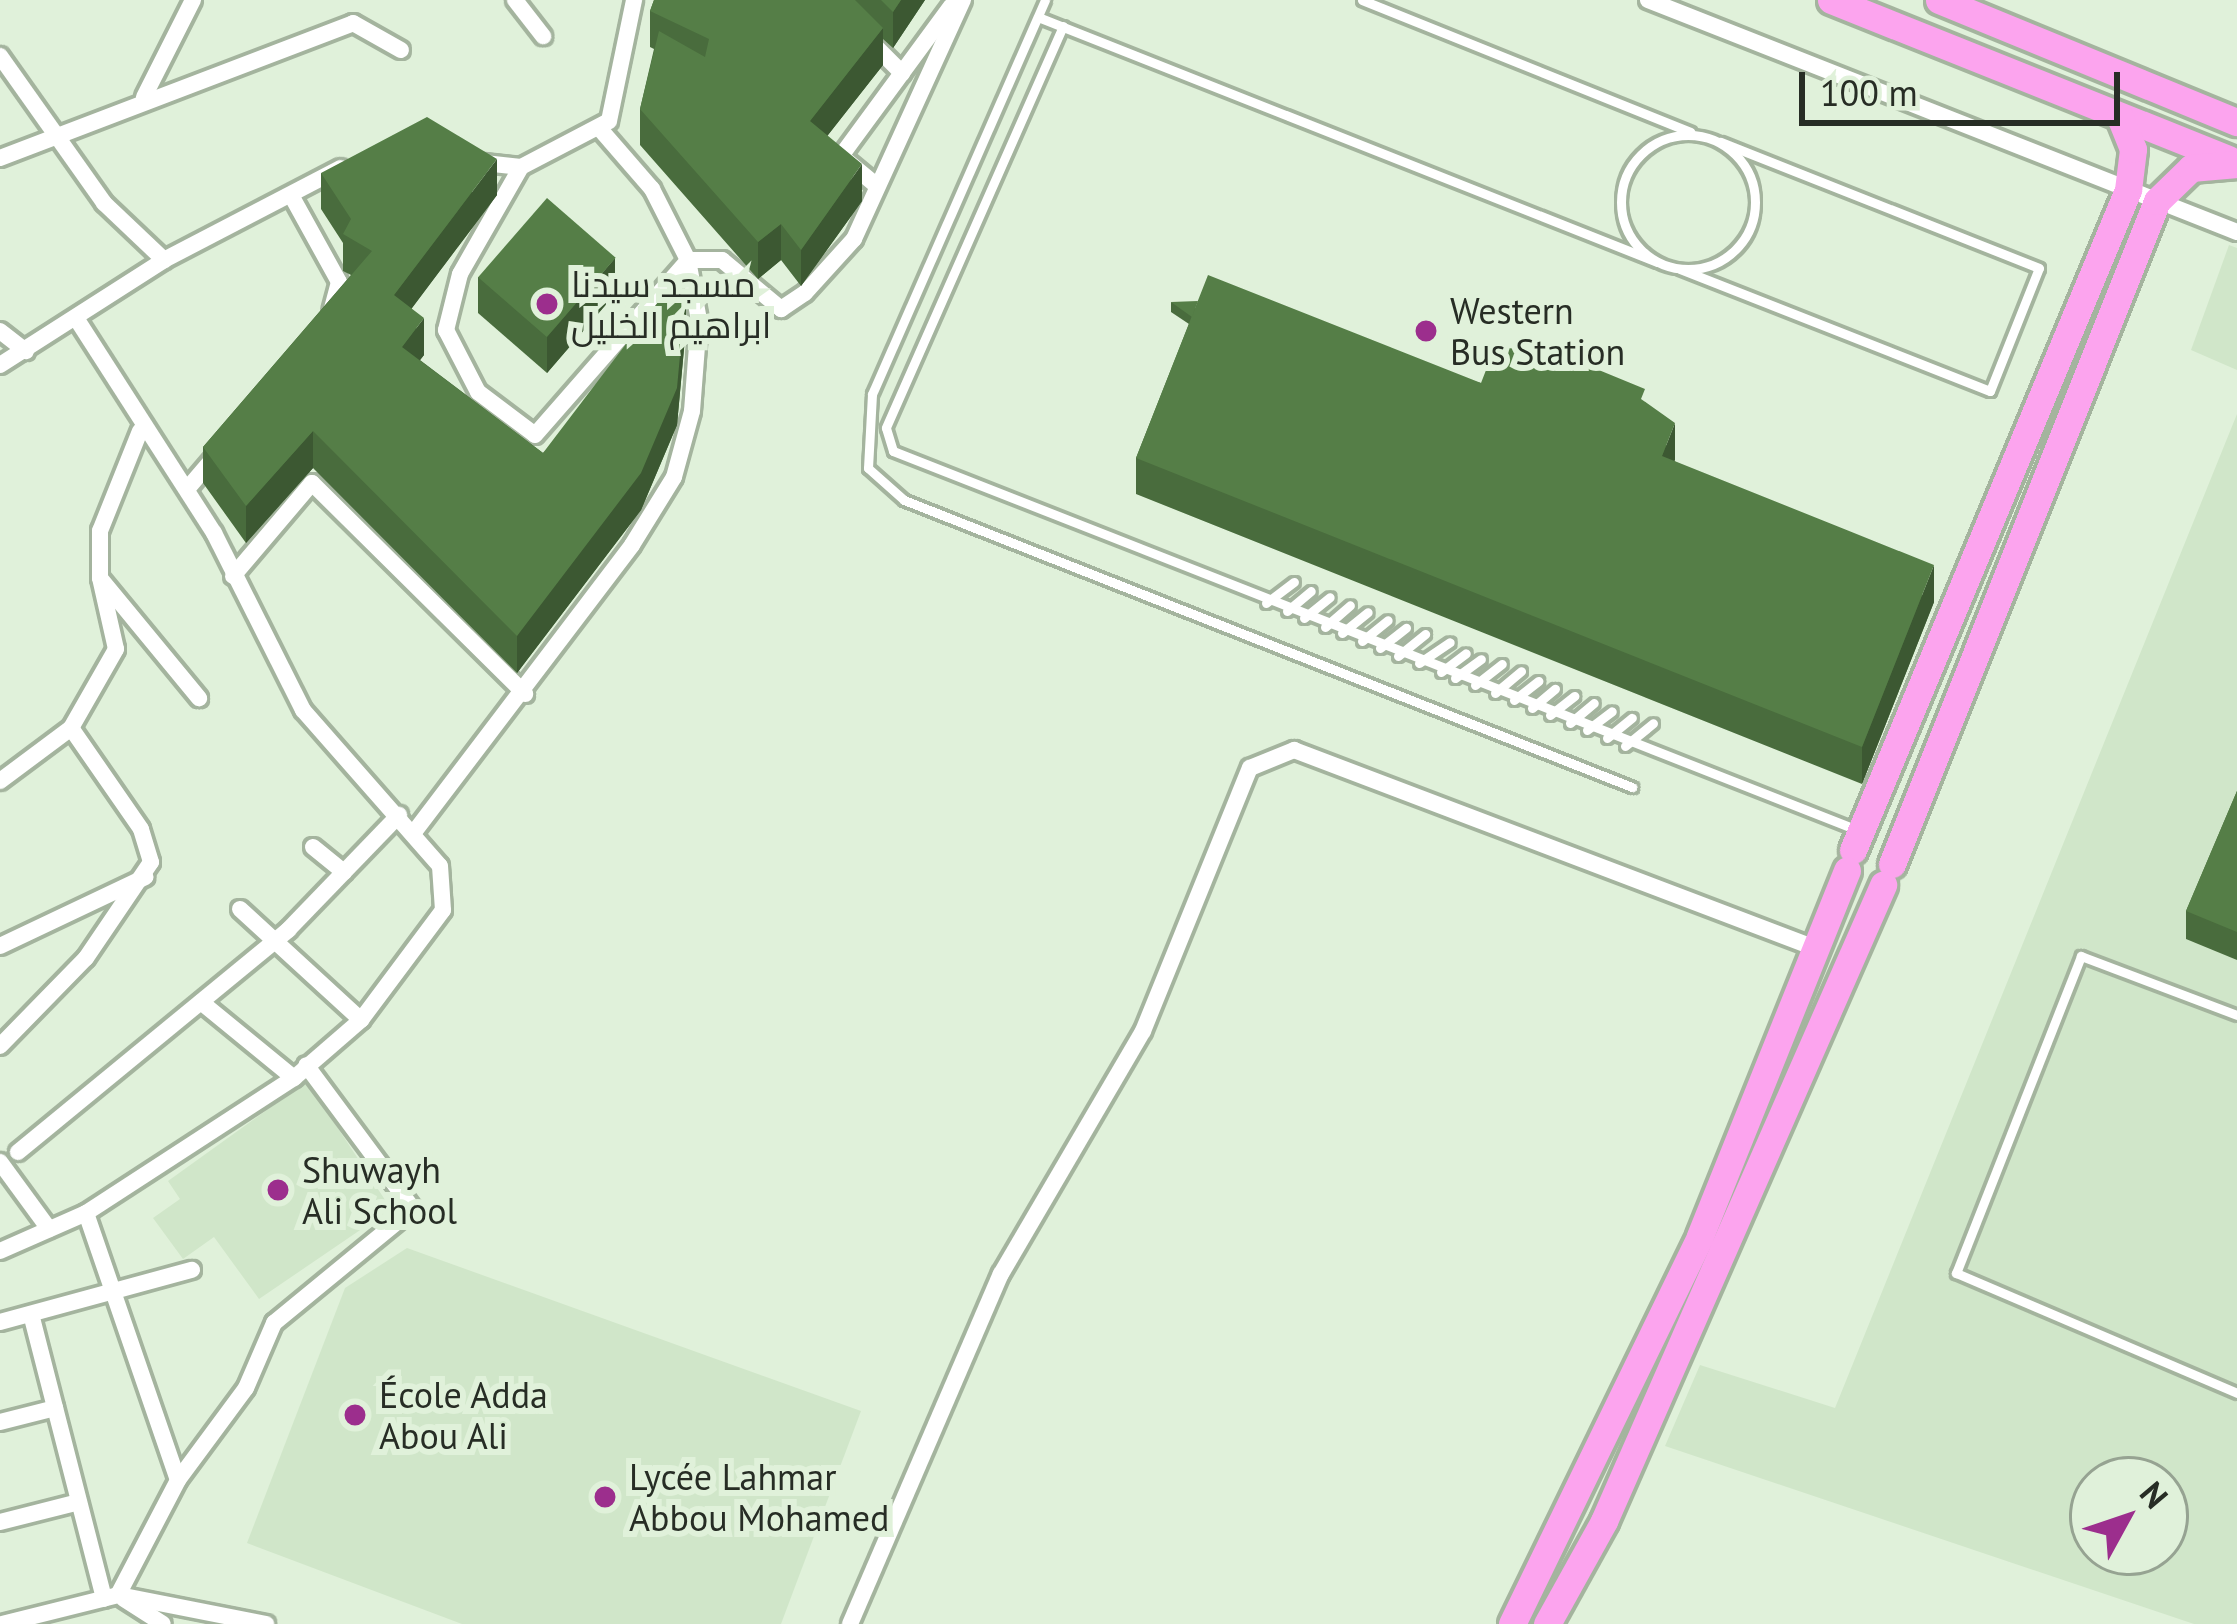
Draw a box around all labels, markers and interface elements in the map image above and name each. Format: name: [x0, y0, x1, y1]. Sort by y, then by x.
scale bar: [1805, 48, 2126, 122]
text: 100 m: [1820, 69, 1918, 116]
place label: مسجد سيدنا ابراهيم الخليل: [571, 261, 771, 346]
place label: Western Bus Station: [1450, 288, 1625, 373]
marker: مسجد سيدنا ابراهيم الخليل: [534, 291, 560, 317]
marker: Western Bus Station: [1413, 318, 1439, 344]
place label: Shuwayh Ali School: [302, 1147, 457, 1232]
marker: Shuwayh Ali School: [265, 1177, 291, 1203]
place label: École Adda Abou Ali: [379, 1372, 549, 1457]
marker: École Adda Abou Ali: [342, 1402, 368, 1428]
place label: Lycée Lahmar Abbou Mohamed: [629, 1454, 889, 1539]
north arrow: [2069, 1456, 2189, 1576]
text: N: [2131, 1472, 2178, 1517]
marker: Lycée Lahmar Abbou Mohamed: [592, 1484, 618, 1510]

